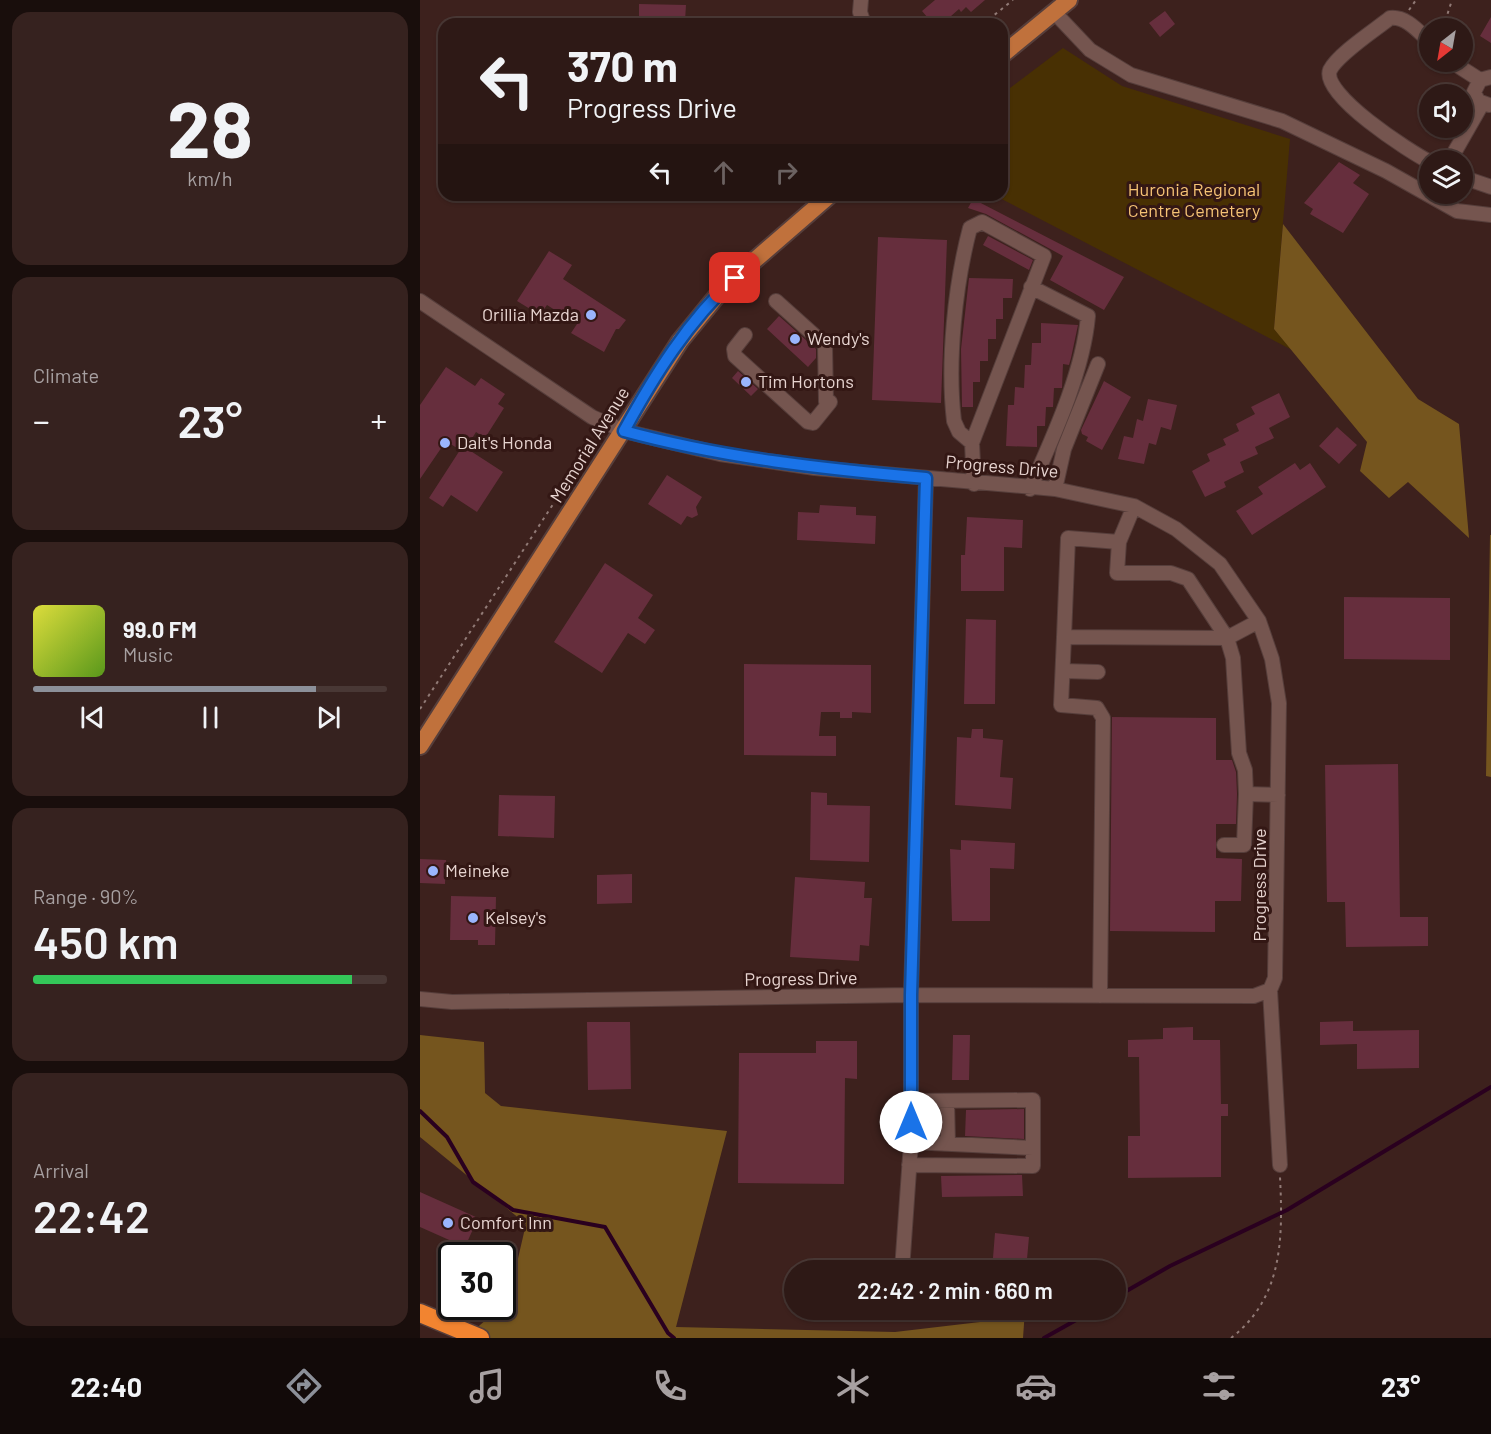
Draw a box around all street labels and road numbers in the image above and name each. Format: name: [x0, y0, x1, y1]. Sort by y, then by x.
street label: Memorial Avenue: [545, 383, 634, 506]
street label: Progress Drive: [945, 450, 1059, 482]
street label: Progress Drive: [1248, 828, 1270, 942]
street label: Progress Drive: [744, 966, 858, 990]

